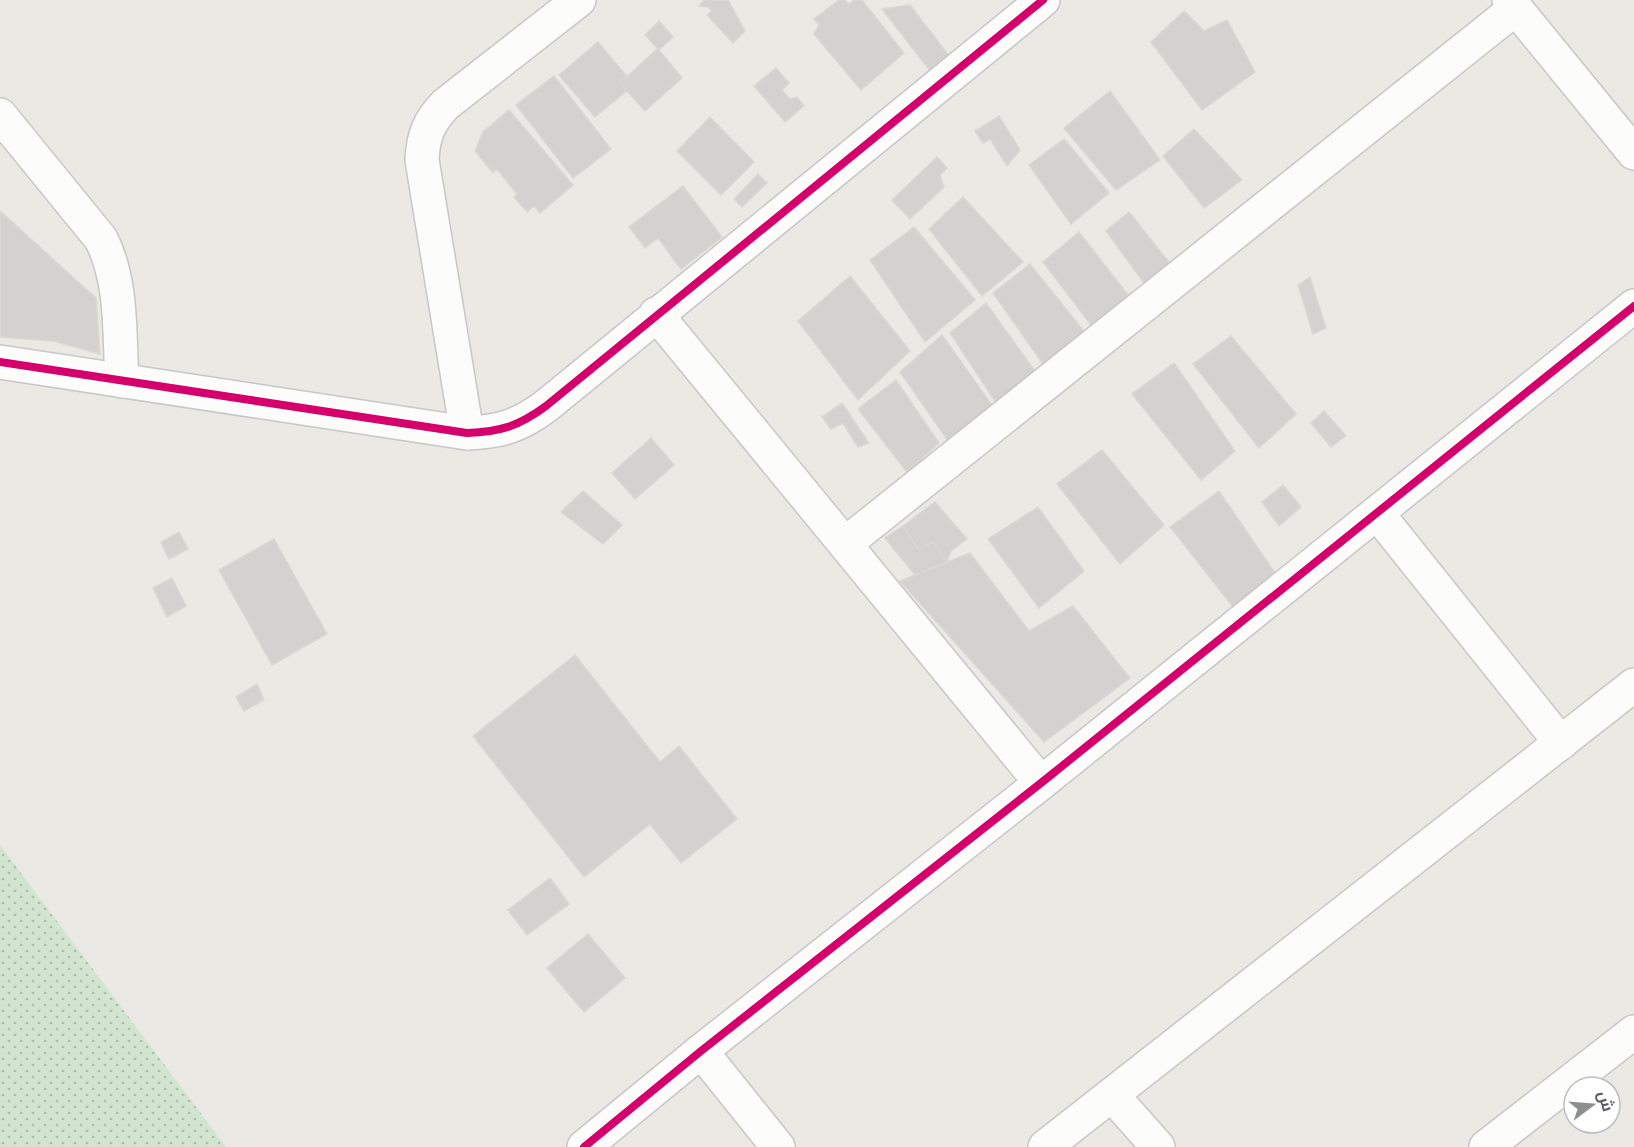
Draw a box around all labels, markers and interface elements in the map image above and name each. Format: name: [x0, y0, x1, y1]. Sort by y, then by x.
north arrow: [1562, 1075, 1622, 1135]
text: ش: [1594, 1089, 1618, 1113]

